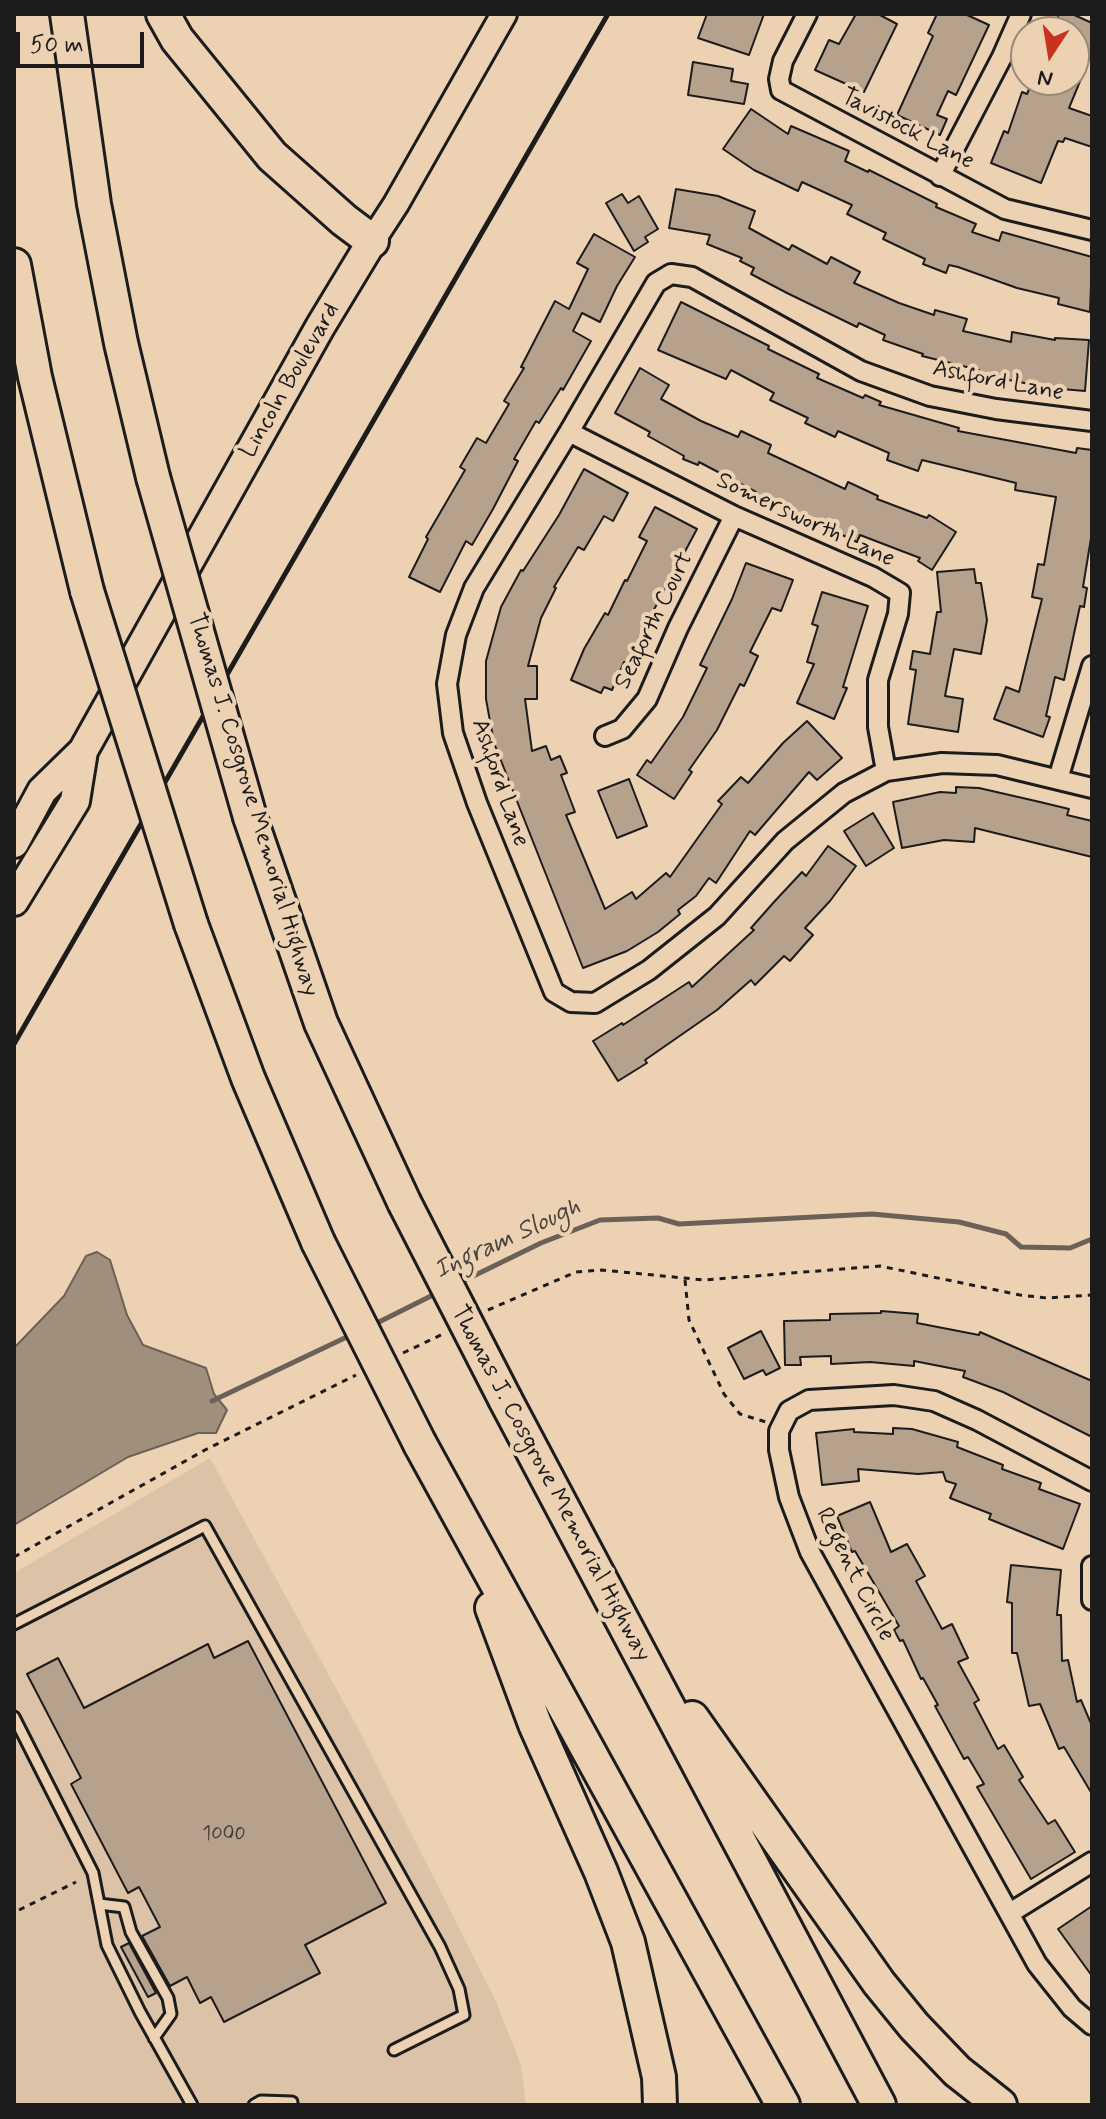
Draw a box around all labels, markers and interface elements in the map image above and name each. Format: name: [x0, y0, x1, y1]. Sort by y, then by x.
scale bar: [20, 16, 148, 66]
north arrow: [1010, 16, 1090, 96]
text: 50 m: [30, 30, 84, 61]
text: N: [1035, 62, 1056, 93]
street label: Tavistock Lane: [835, 83, 979, 177]
street label: Lincoln Boulevard: [235, 298, 347, 464]
street label: Ashford Lane: [930, 355, 1066, 409]
street label: Somersworth Lane: [711, 467, 899, 575]
street label: Seaforth Court: [609, 548, 701, 694]
street label: Thomas J. Cosgrove Memorial Highway: [180, 610, 324, 1000]
street label: Ashford Lane: [464, 715, 534, 851]
water label: Ingram Slough: [430, 1192, 586, 1288]
street label: Thomas J. Cosgrove Memorial Highway: [444, 1301, 656, 1667]
street label: Regent Circle: [808, 1503, 900, 1647]
house number: 1000: [202, 1823, 246, 1847]

